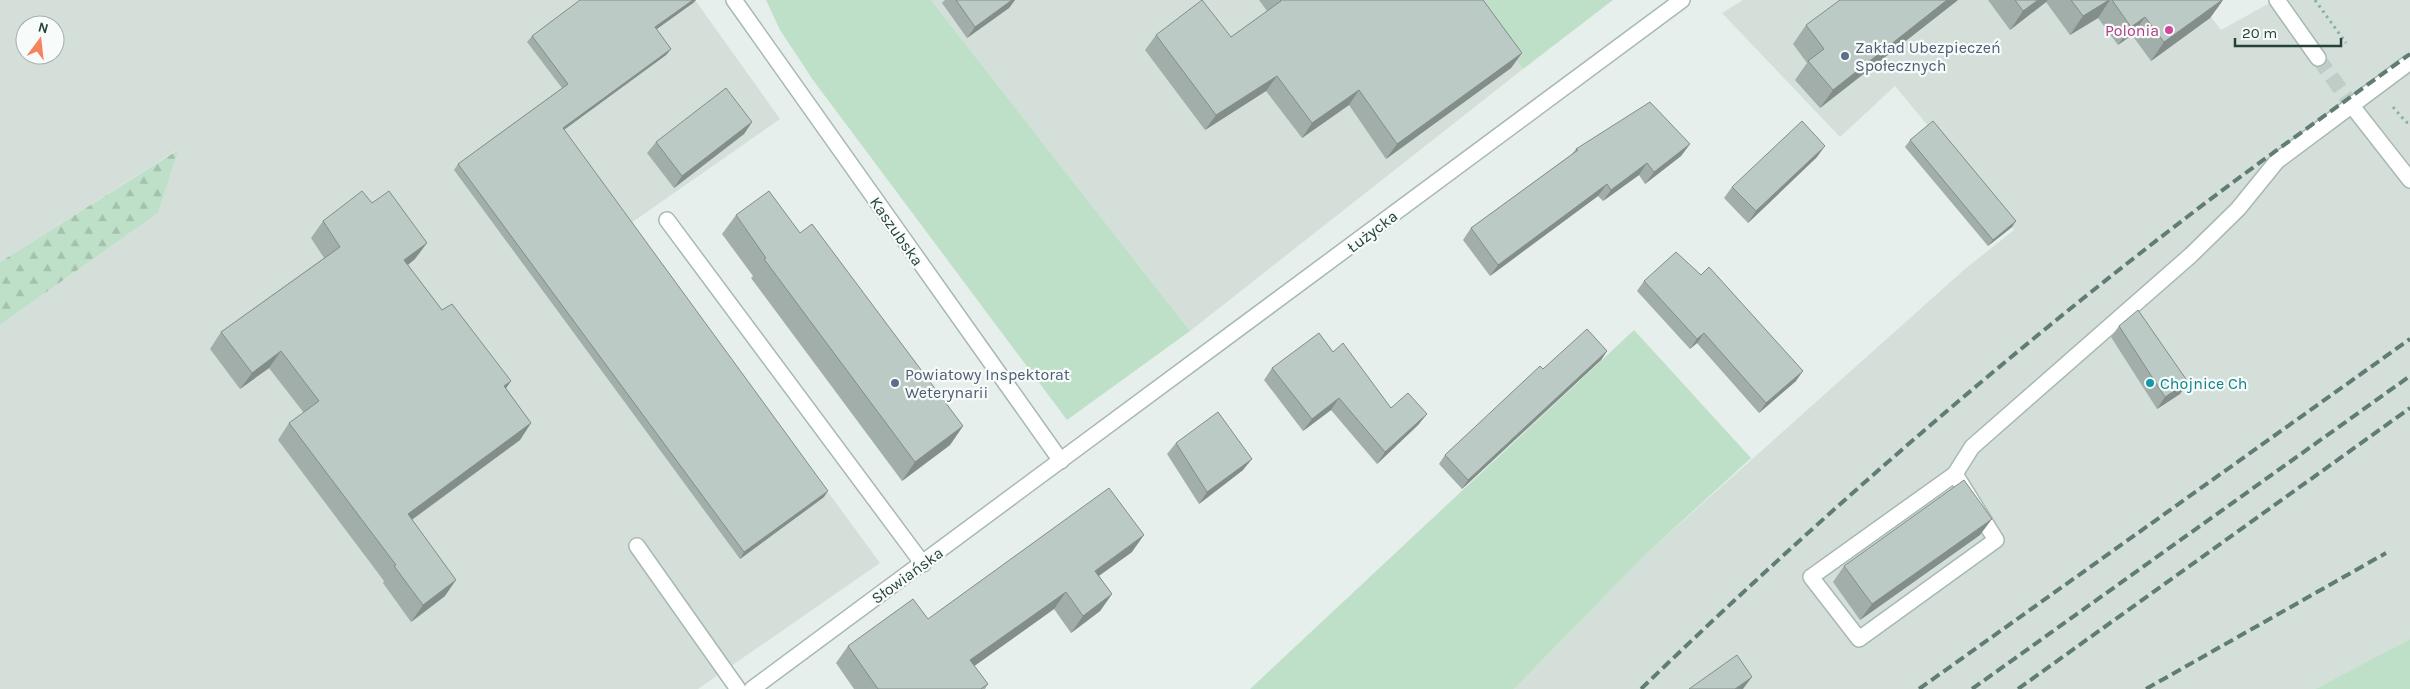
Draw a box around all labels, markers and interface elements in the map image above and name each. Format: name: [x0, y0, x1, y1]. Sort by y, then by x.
north arrow: [15, 15, 65, 65]
scale bar: [2235, 15, 2341, 47]
text: N: [36, 18, 50, 37]
place label: Polonia: [2105, 21, 2159, 40]
marker: Polonia: [2163, 24, 2175, 36]
text: 20 m: [2242, 24, 2277, 42]
place label: Zakład Ubezpieczeń Społecznych: [1855, 38, 2001, 75]
marker: Zakład Ubezpieczeń Społecznych: [1839, 50, 1851, 62]
street label: Kaszubska: [866, 193, 927, 269]
street label: Łużycka: [1343, 206, 1401, 257]
place label: Powiatowy Inspektorat Weterynarii: [905, 365, 1070, 402]
place label: Chojnice Ch: [2160, 374, 2247, 393]
marker: Powiatowy Inspektorat Weterynarii: [889, 377, 901, 389]
marker: Chojnice Ch: [2144, 377, 2156, 389]
street label: Słowiańska: [868, 543, 947, 608]

